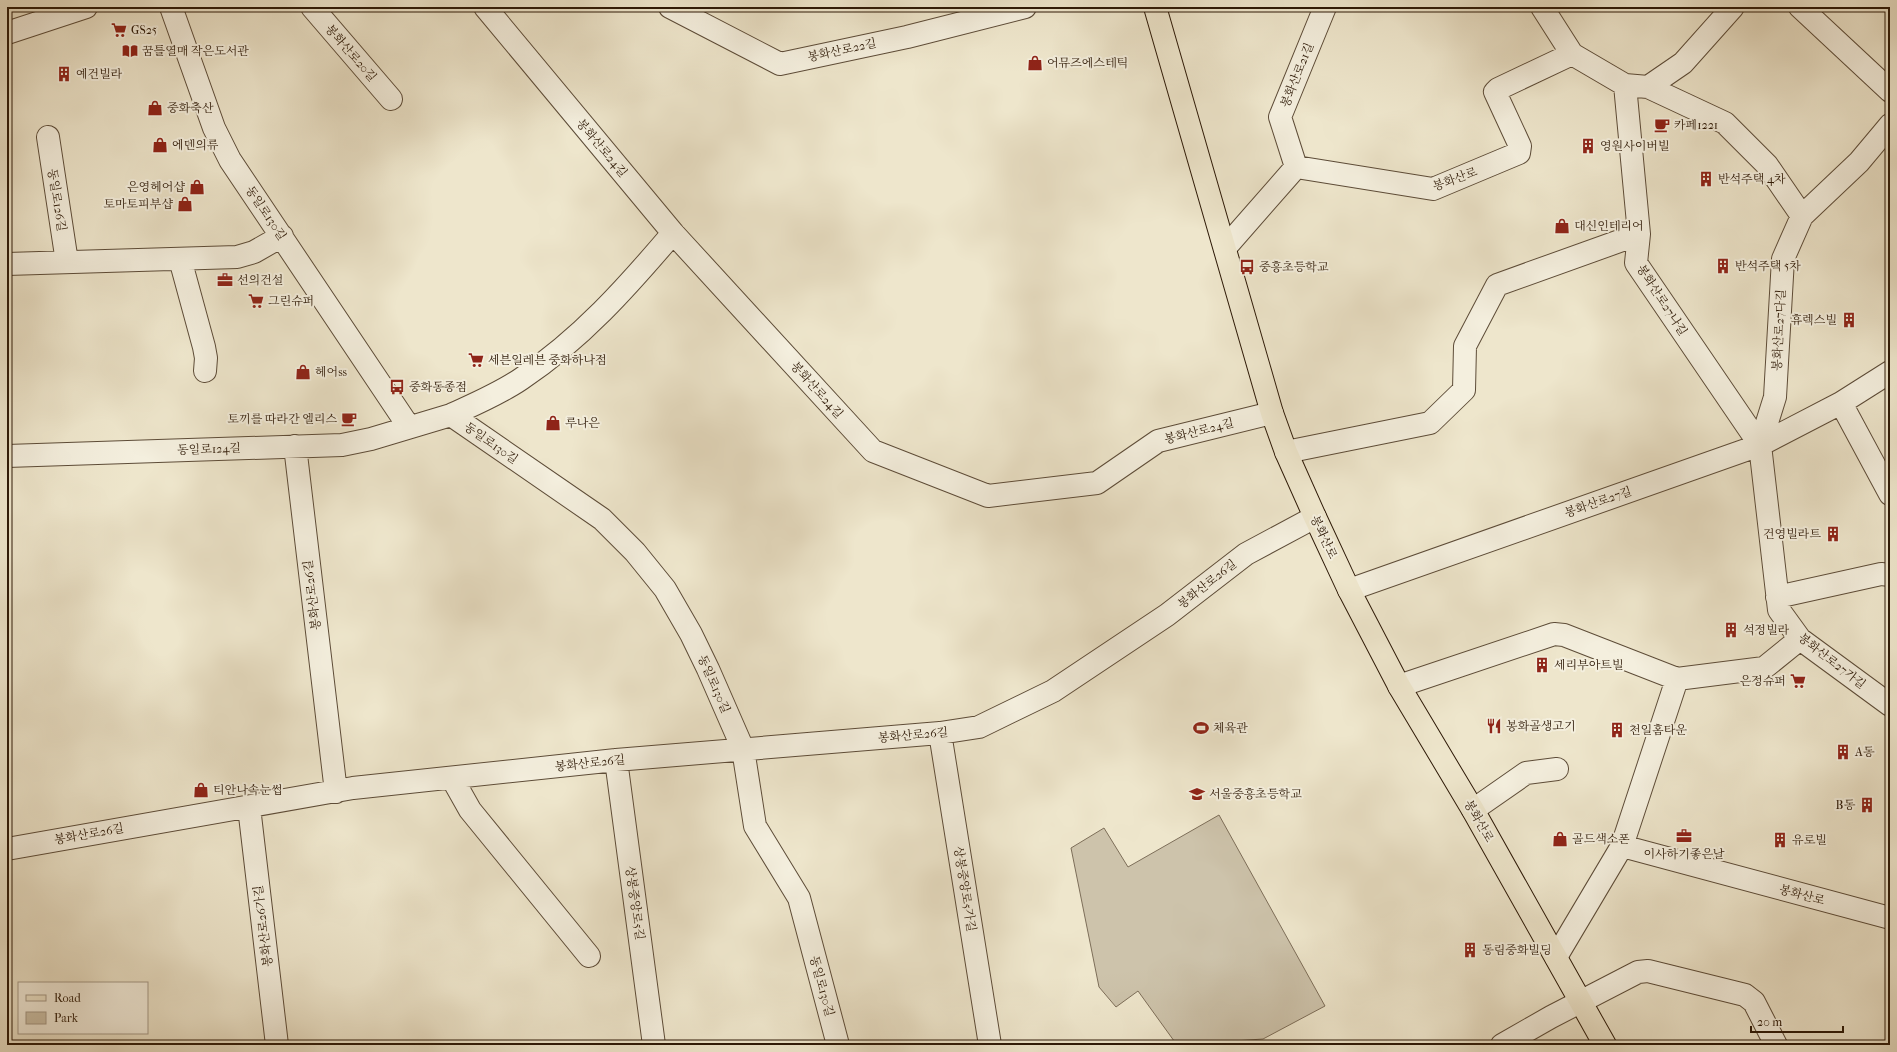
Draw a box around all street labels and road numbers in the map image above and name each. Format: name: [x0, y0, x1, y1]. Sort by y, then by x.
street label: 봉화산로20길: [323, 22, 379, 84]
street label: 봉화산로22길: [806, 36, 878, 64]
street label: 봉화산로21길: [1278, 41, 1316, 109]
street label: 봉화산로24길: [574, 116, 630, 180]
street label: 봉화산로: [1431, 164, 1480, 194]
street label: 동일로126길: [45, 168, 69, 232]
street label: 동일로130길: [243, 183, 289, 243]
street label: 봉화산로27나길: [1634, 262, 1690, 338]
street label: 봉화산로27다길: [1770, 289, 1788, 371]
street label: 봉화산로24길: [788, 359, 846, 421]
street label: 봉화산로24길: [1163, 416, 1235, 446]
street label: 동일로130길: [462, 419, 520, 467]
street label: 동일로124길: [177, 441, 241, 457]
street label: 봉화산로27길: [1563, 484, 1633, 520]
street label: 봉화산로: [1308, 513, 1340, 561]
street label: 봉화산로26길: [1175, 557, 1239, 611]
street label: 봉화산로26길: [301, 559, 323, 631]
street label: 봉화산로27가길: [1796, 630, 1868, 692]
street label: 동일로130길: [695, 653, 733, 715]
street label: 봉화산로26길: [877, 725, 949, 745]
street label: 봉화산로26길: [554, 752, 626, 774]
street label: 봉화산로: [1461, 797, 1497, 845]
street label: 봉화산로26길: [53, 821, 125, 847]
street label: 상봉중앙로5가길: [951, 845, 979, 933]
street label: 상봉중앙로5길: [623, 865, 647, 941]
street label: 봉화산로: [1778, 882, 1827, 908]
street label: 봉화산로26가길: [251, 884, 275, 968]
street label: 동일로130길: [807, 954, 837, 1018]

